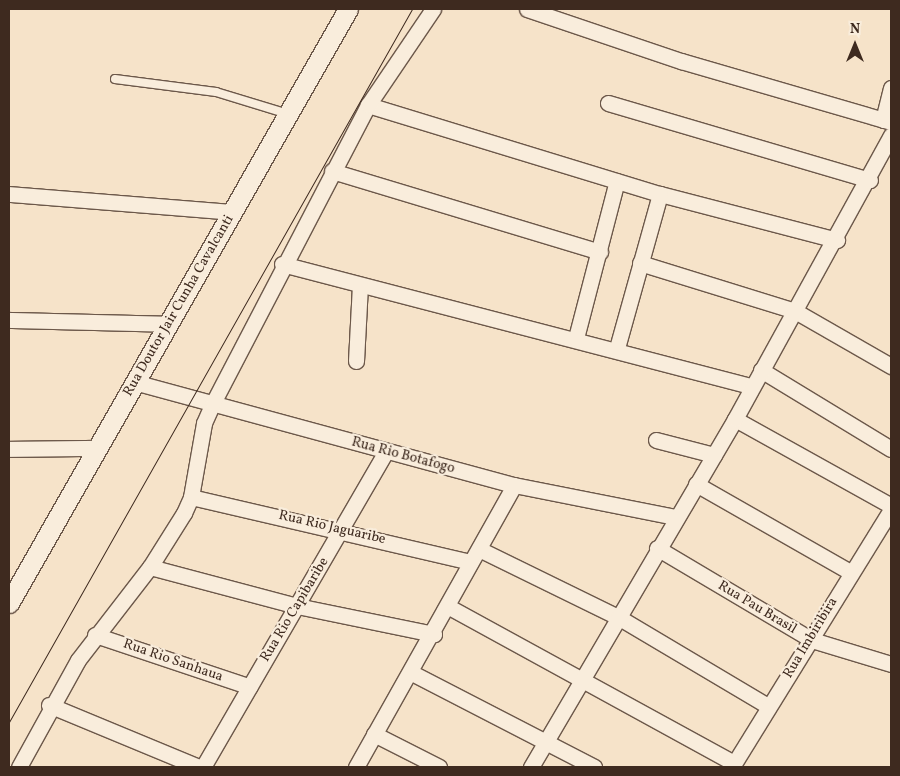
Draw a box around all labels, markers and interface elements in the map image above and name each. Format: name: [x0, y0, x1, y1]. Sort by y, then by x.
north arrow: [830, 20, 880, 70]
text: N: [850, 20, 860, 39]
street label: Rua Doutor Jair Cunha Cavalcanti: [120, 212, 238, 400]
street label: Rua Rio Botafogo: [350, 434, 456, 478]
street label: Rua Rio Jaguaribe: [277, 508, 387, 548]
street label: Rua Rio Capibaribe: [257, 555, 333, 665]
street label: Rua Pau Brasil: [715, 578, 799, 638]
street label: Rua Imbiribira: [780, 595, 842, 681]
street label: Rua Rio Sanhaua: [121, 636, 225, 686]

